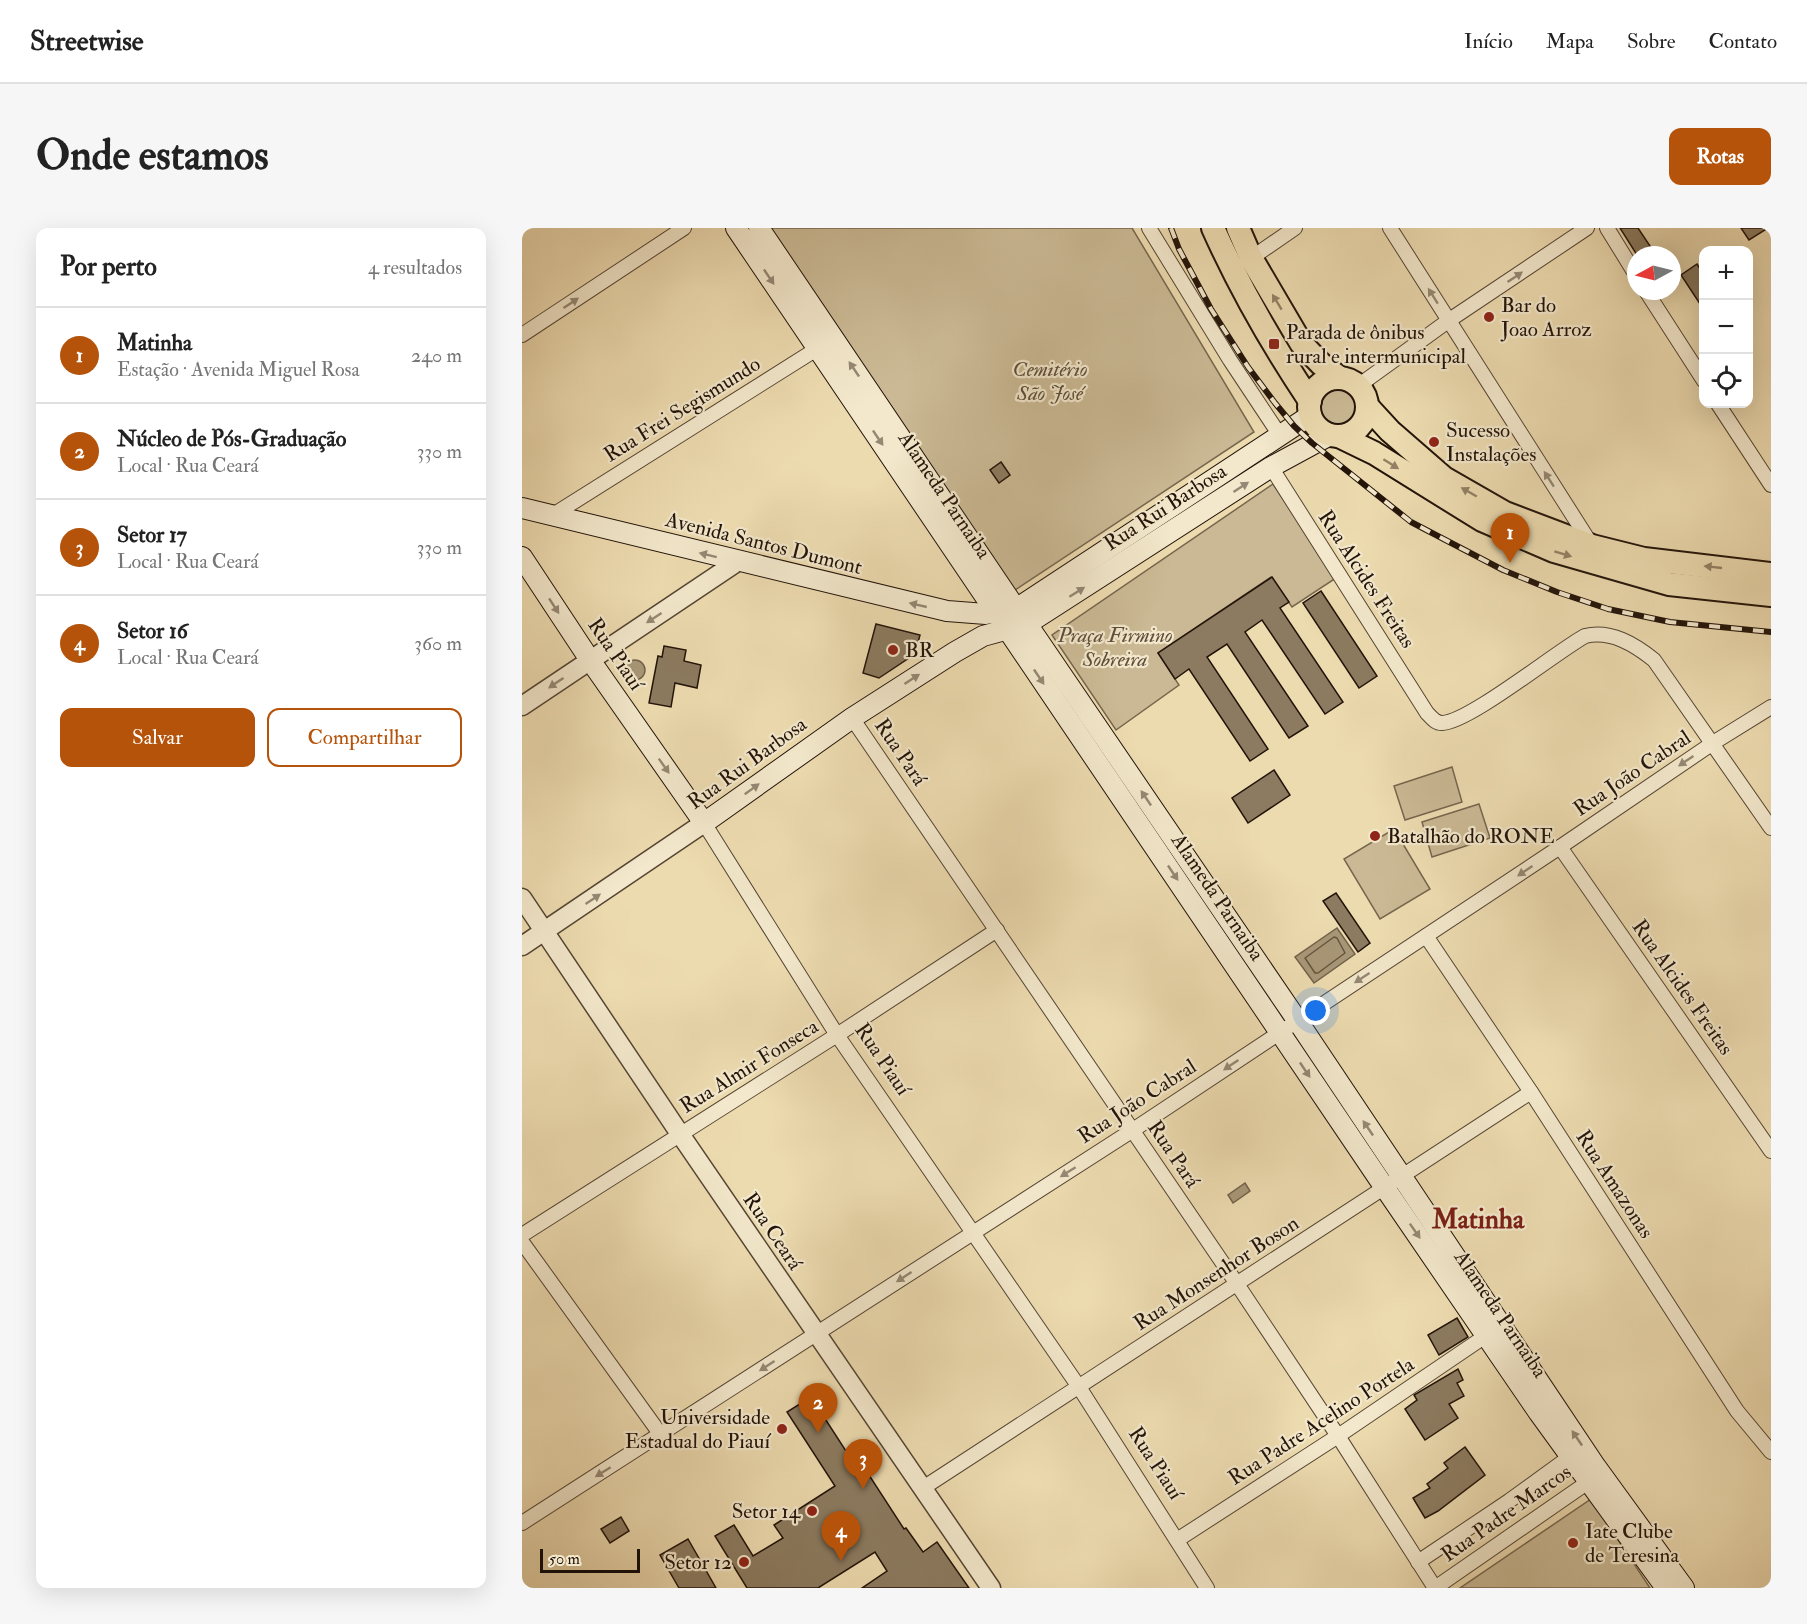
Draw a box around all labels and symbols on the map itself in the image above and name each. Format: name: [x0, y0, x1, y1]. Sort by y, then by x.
north arrow: [1627, 246, 1681, 300]
one-way arrow: [763, 268, 775, 284]
one-way arrow: [1506, 271, 1522, 283]
one-way arrow: [1428, 288, 1439, 304]
place label: Bar do Joao Arroz: [1500, 292, 1592, 343]
one-way arrow: [1272, 293, 1282, 310]
one-way arrow: [563, 298, 579, 309]
marker: Bar do Joao Arroz: [1482, 310, 1496, 324]
place label: Parada de ônibus rural e intermunicipal: [1286, 319, 1466, 370]
marker: Parada de ônibus rural e intermunicipal: [1267, 337, 1281, 351]
street label: Rua Frei Segismundo: [599, 350, 766, 468]
park label: Cemitério São José: [1013, 356, 1087, 407]
one-way arrow: [849, 361, 860, 377]
place label: Sucesso Instalações: [1446, 417, 1536, 468]
street label: Alameda Parnaiba: [891, 426, 997, 564]
one-way arrow: [872, 430, 884, 446]
marker: Sucesso Instalações: [1427, 435, 1441, 449]
street label: Rua Rui Barbosa: [1099, 458, 1232, 557]
one-way arrow: [1383, 458, 1399, 469]
one-way arrow: [1543, 471, 1555, 487]
one-way arrow: [1233, 482, 1249, 493]
one-way arrow: [1460, 487, 1477, 497]
street label: Rua Alcides Freitas: [1312, 505, 1421, 653]
street label: Avenida Santos Dumont: [662, 506, 865, 581]
pin: 1: [1490, 514, 1530, 563]
one-way arrow: [699, 549, 717, 559]
one-way arrow: [1554, 550, 1572, 559]
one-way arrow: [1703, 562, 1722, 572]
one-way arrow: [1069, 587, 1085, 598]
one-way arrow: [548, 597, 560, 613]
one-way arrow: [909, 599, 927, 609]
one-way arrow: [645, 612, 662, 623]
street label: Rua Piauí: [582, 613, 650, 697]
park label: Praça Firmino Sobreira: [1056, 622, 1173, 673]
place label: BR: [905, 637, 935, 664]
marker: BR: [886, 643, 900, 657]
one-way arrow: [1033, 669, 1044, 685]
one-way arrow: [904, 673, 920, 685]
one-way arrow: [548, 677, 564, 689]
street label: Rua Rui Barbosa: [682, 711, 813, 816]
street label: Rua Pará: [868, 713, 933, 791]
street label: Rua João Cabral: [1568, 724, 1697, 823]
one-way arrow: [1678, 755, 1694, 766]
one-way arrow: [658, 758, 670, 774]
one-way arrow: [743, 783, 759, 795]
one-way arrow: [1140, 791, 1152, 807]
place label: Batalhão do RONE: [1387, 823, 1555, 850]
street label: Alameda Parnaiba: [1164, 828, 1270, 966]
marker: Batalhão do RONE: [1368, 829, 1382, 843]
one-way arrow: [1167, 865, 1178, 881]
one-way arrow: [1516, 865, 1533, 876]
one-way arrow: [585, 893, 601, 905]
street label: Rua Alcides Freitas: [1626, 914, 1739, 1060]
one-way arrow: [1354, 972, 1370, 983]
your location: [1301, 996, 1330, 1025]
street label: Rua Almir Fonseca: [675, 1013, 824, 1120]
street label: Rua Piauí: [849, 1018, 917, 1102]
street label: Rua João Cabral: [1073, 1053, 1202, 1150]
one-way arrow: [1223, 1059, 1239, 1070]
one-way arrow: [1299, 1061, 1311, 1077]
street label: Rua Pará: [1141, 1115, 1206, 1193]
one-way arrow: [1363, 1120, 1374, 1137]
street label: Rua Amazonas: [1570, 1125, 1660, 1244]
one-way arrow: [1060, 1166, 1076, 1177]
street label: Rua Ceará: [737, 1187, 809, 1276]
district label: Matinha: [1431, 1203, 1525, 1236]
street label: Rua Monsenhor Boson: [1128, 1210, 1304, 1337]
one-way arrow: [1409, 1223, 1420, 1239]
street label: Alameda Parnaiba: [1447, 1245, 1553, 1383]
one-way arrow: [895, 1271, 912, 1282]
street label: Rua Padre Acelino Portela: [1223, 1351, 1420, 1492]
one-way arrow: [758, 1360, 775, 1371]
pin: 2: [798, 1384, 838, 1433]
place label: Universidade Estadual do Piauí: [625, 1404, 771, 1455]
marker: Universidade Estadual do Piauí: [775, 1422, 789, 1436]
street label: Rua Piauí: [1122, 1422, 1190, 1506]
one-way arrow: [1572, 1430, 1583, 1446]
pin: 3: [844, 1440, 882, 1489]
street label: Rua Padre Marcos: [1436, 1459, 1577, 1568]
one-way arrow: [595, 1466, 611, 1477]
place label: Setor 14: [732, 1498, 802, 1525]
marker: Setor 14: [805, 1504, 819, 1518]
pin: 4: [822, 1512, 860, 1561]
place label: Iate Clube de Teresina: [1585, 1518, 1679, 1569]
marker: Iate Clube de Teresina: [1566, 1536, 1580, 1550]
scale bar: [540, 1546, 640, 1574]
place label: Setor 12: [664, 1549, 732, 1576]
marker: Setor 12: [737, 1555, 751, 1569]

